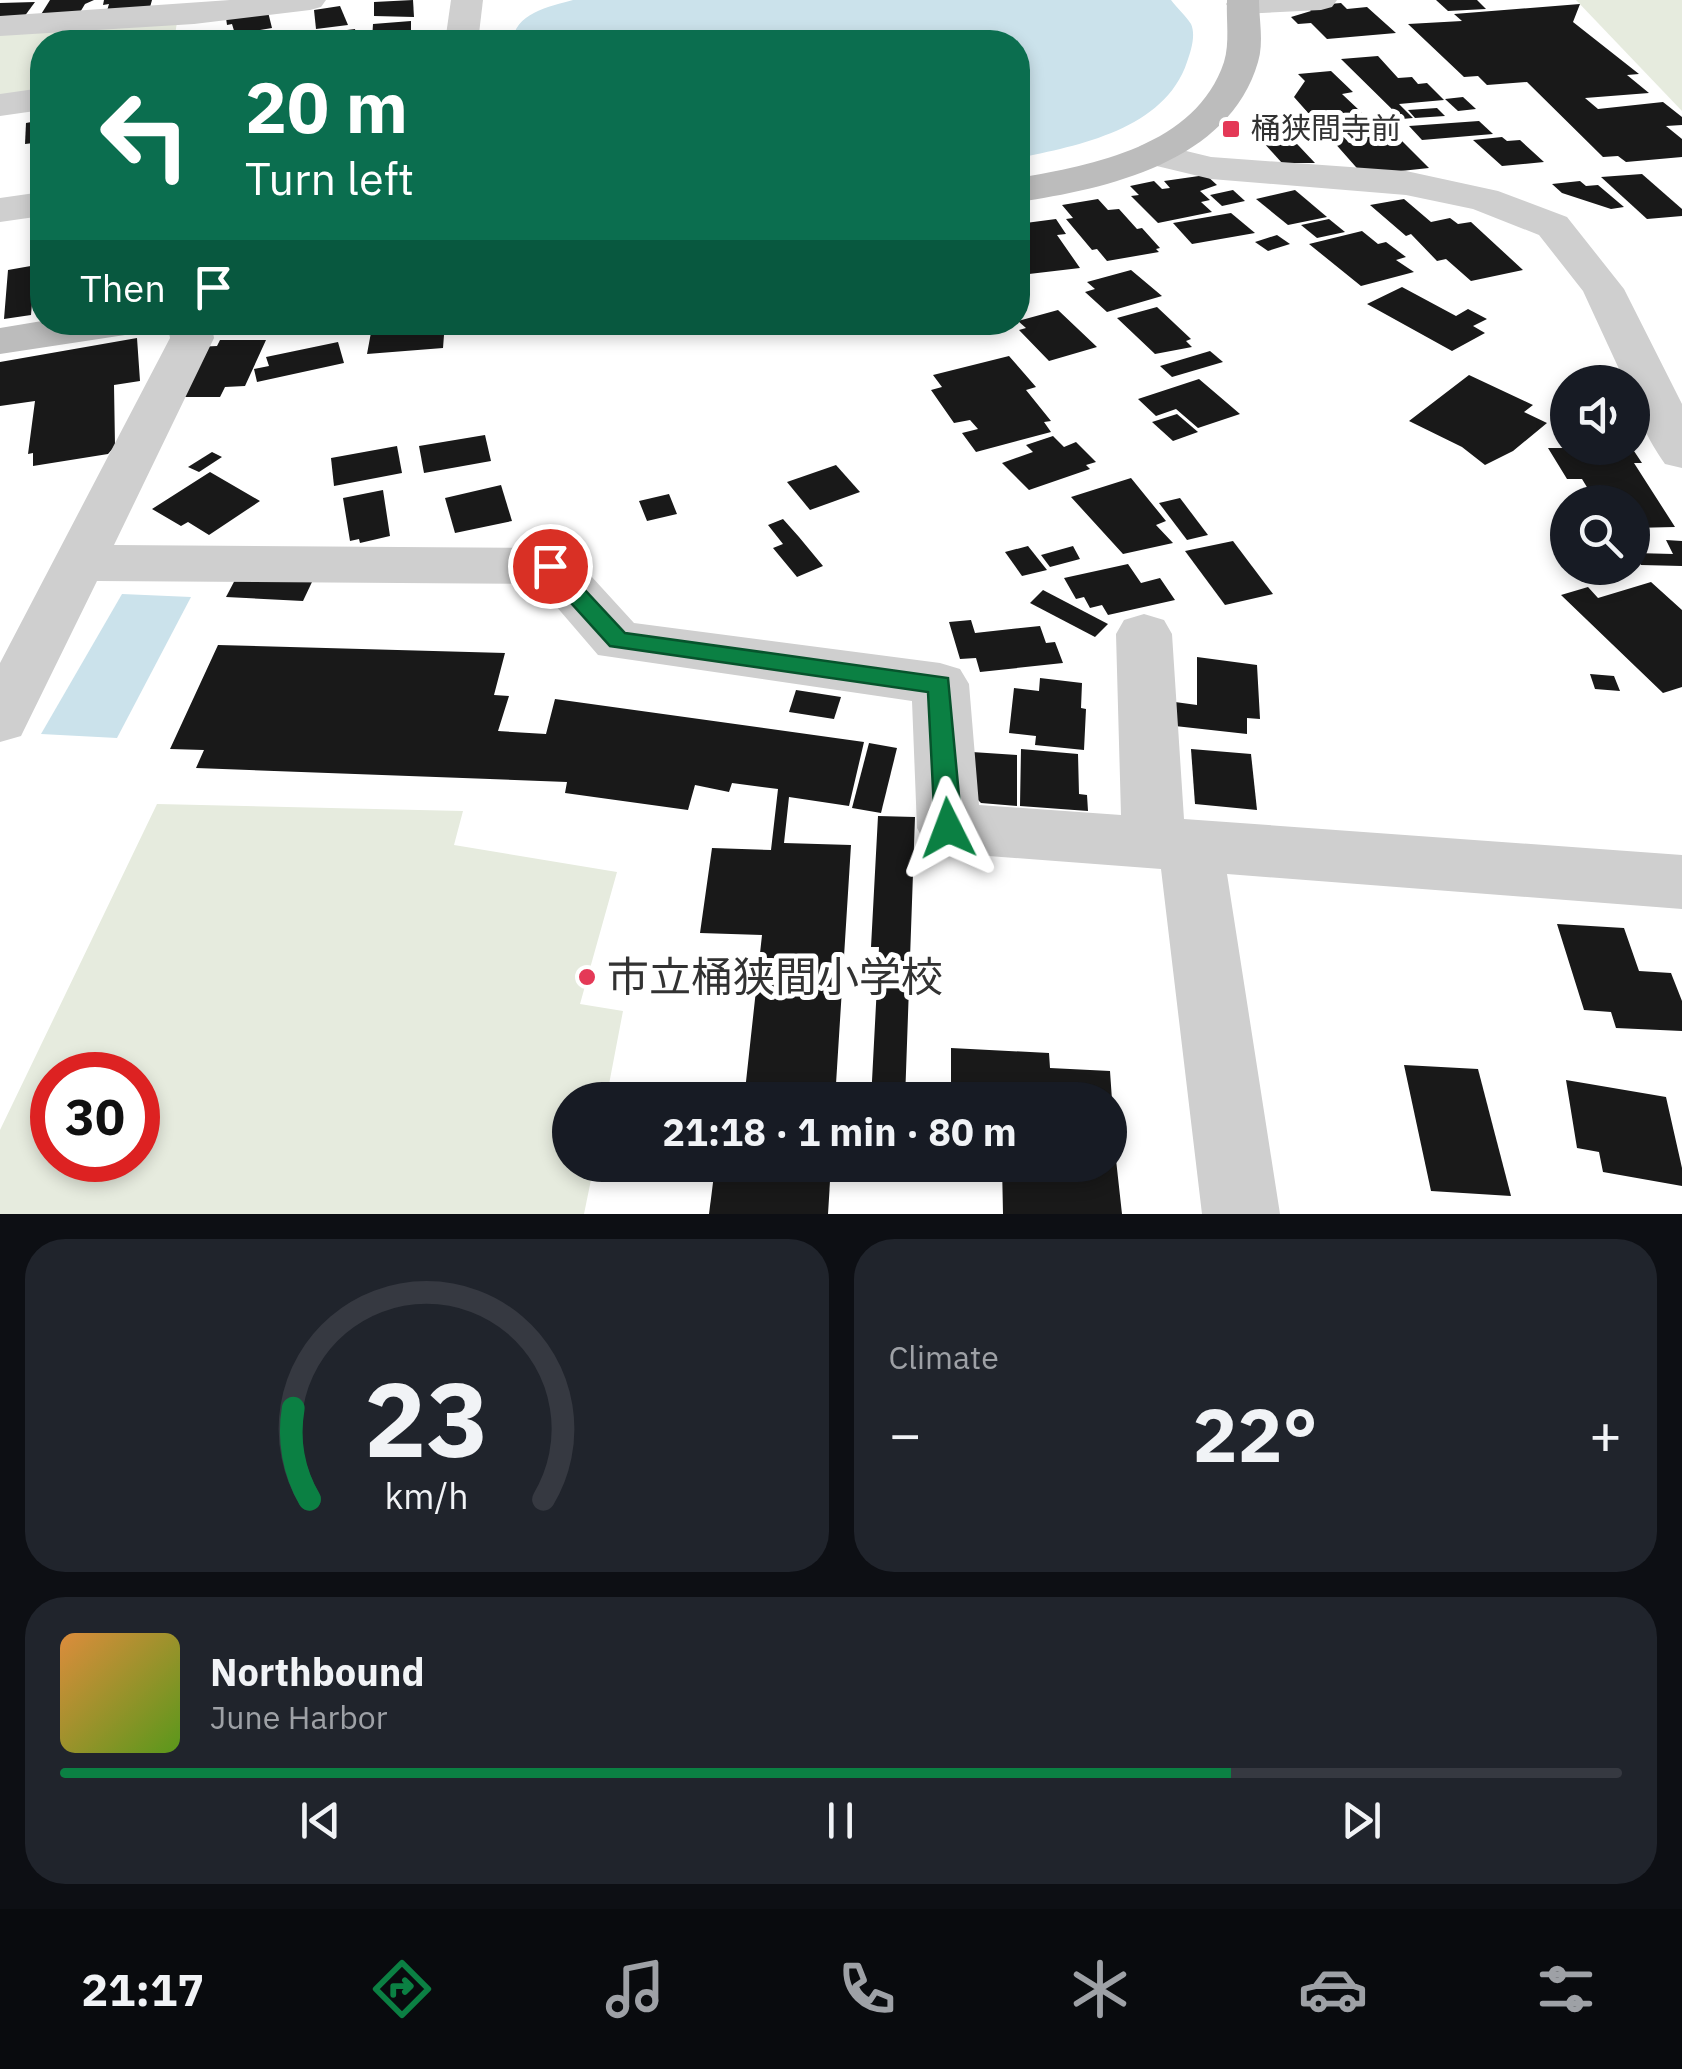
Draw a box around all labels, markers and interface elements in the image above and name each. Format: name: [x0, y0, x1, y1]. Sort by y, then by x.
text: 20 m: [245, 61, 408, 152]
icon: left: [80, 70, 210, 200]
place label: 桶狭間寺前: [1251, 108, 1401, 147]
marker: 桶狭間寺前: [1220, 118, 1242, 140]
text: Turn left: [245, 149, 414, 207]
icon: arrive: [186, 260, 241, 315]
text: Then: [80, 263, 166, 312]
map controls: [1550, 365, 1650, 585]
button: sound: [1550, 365, 1650, 465]
button: search: [1550, 485, 1650, 585]
pin: [508, 524, 593, 609]
icon: arrive: [523, 539, 578, 594]
position arrow: [896, 776, 1000, 880]
place label: 市立桶狭間小学校: [607, 949, 943, 1004]
marker: 市立桶狭間小学校: [576, 966, 598, 988]
speed limit sign: 30: [30, 1052, 160, 1182]
text: 21:18 · 1 min · 80 m: [662, 1107, 1017, 1156]
text: Climate: [889, 1336, 999, 1378]
text: 23: [364, 1350, 489, 1486]
text: 22°: [1193, 1385, 1318, 1483]
text: −: [889, 1398, 922, 1469]
text: +: [1589, 1398, 1622, 1469]
text: km/h: [385, 1472, 469, 1519]
text: Northbound: [210, 1647, 425, 1696]
text: June Harbor: [210, 1696, 387, 1738]
icon: previous: [293, 1793, 348, 1848]
icon: pause: [813, 1793, 868, 1848]
icon: next: [1334, 1793, 1389, 1848]
icon: directions: [367, 1954, 437, 2024]
icon: music: [600, 1954, 670, 2024]
icon: phone: [832, 1954, 902, 2024]
icon: climate: [1065, 1954, 1135, 2024]
icon: car: [1298, 1954, 1368, 2024]
icon: filters: [1531, 1954, 1601, 2024]
text: 21:17: [81, 1960, 204, 2018]

